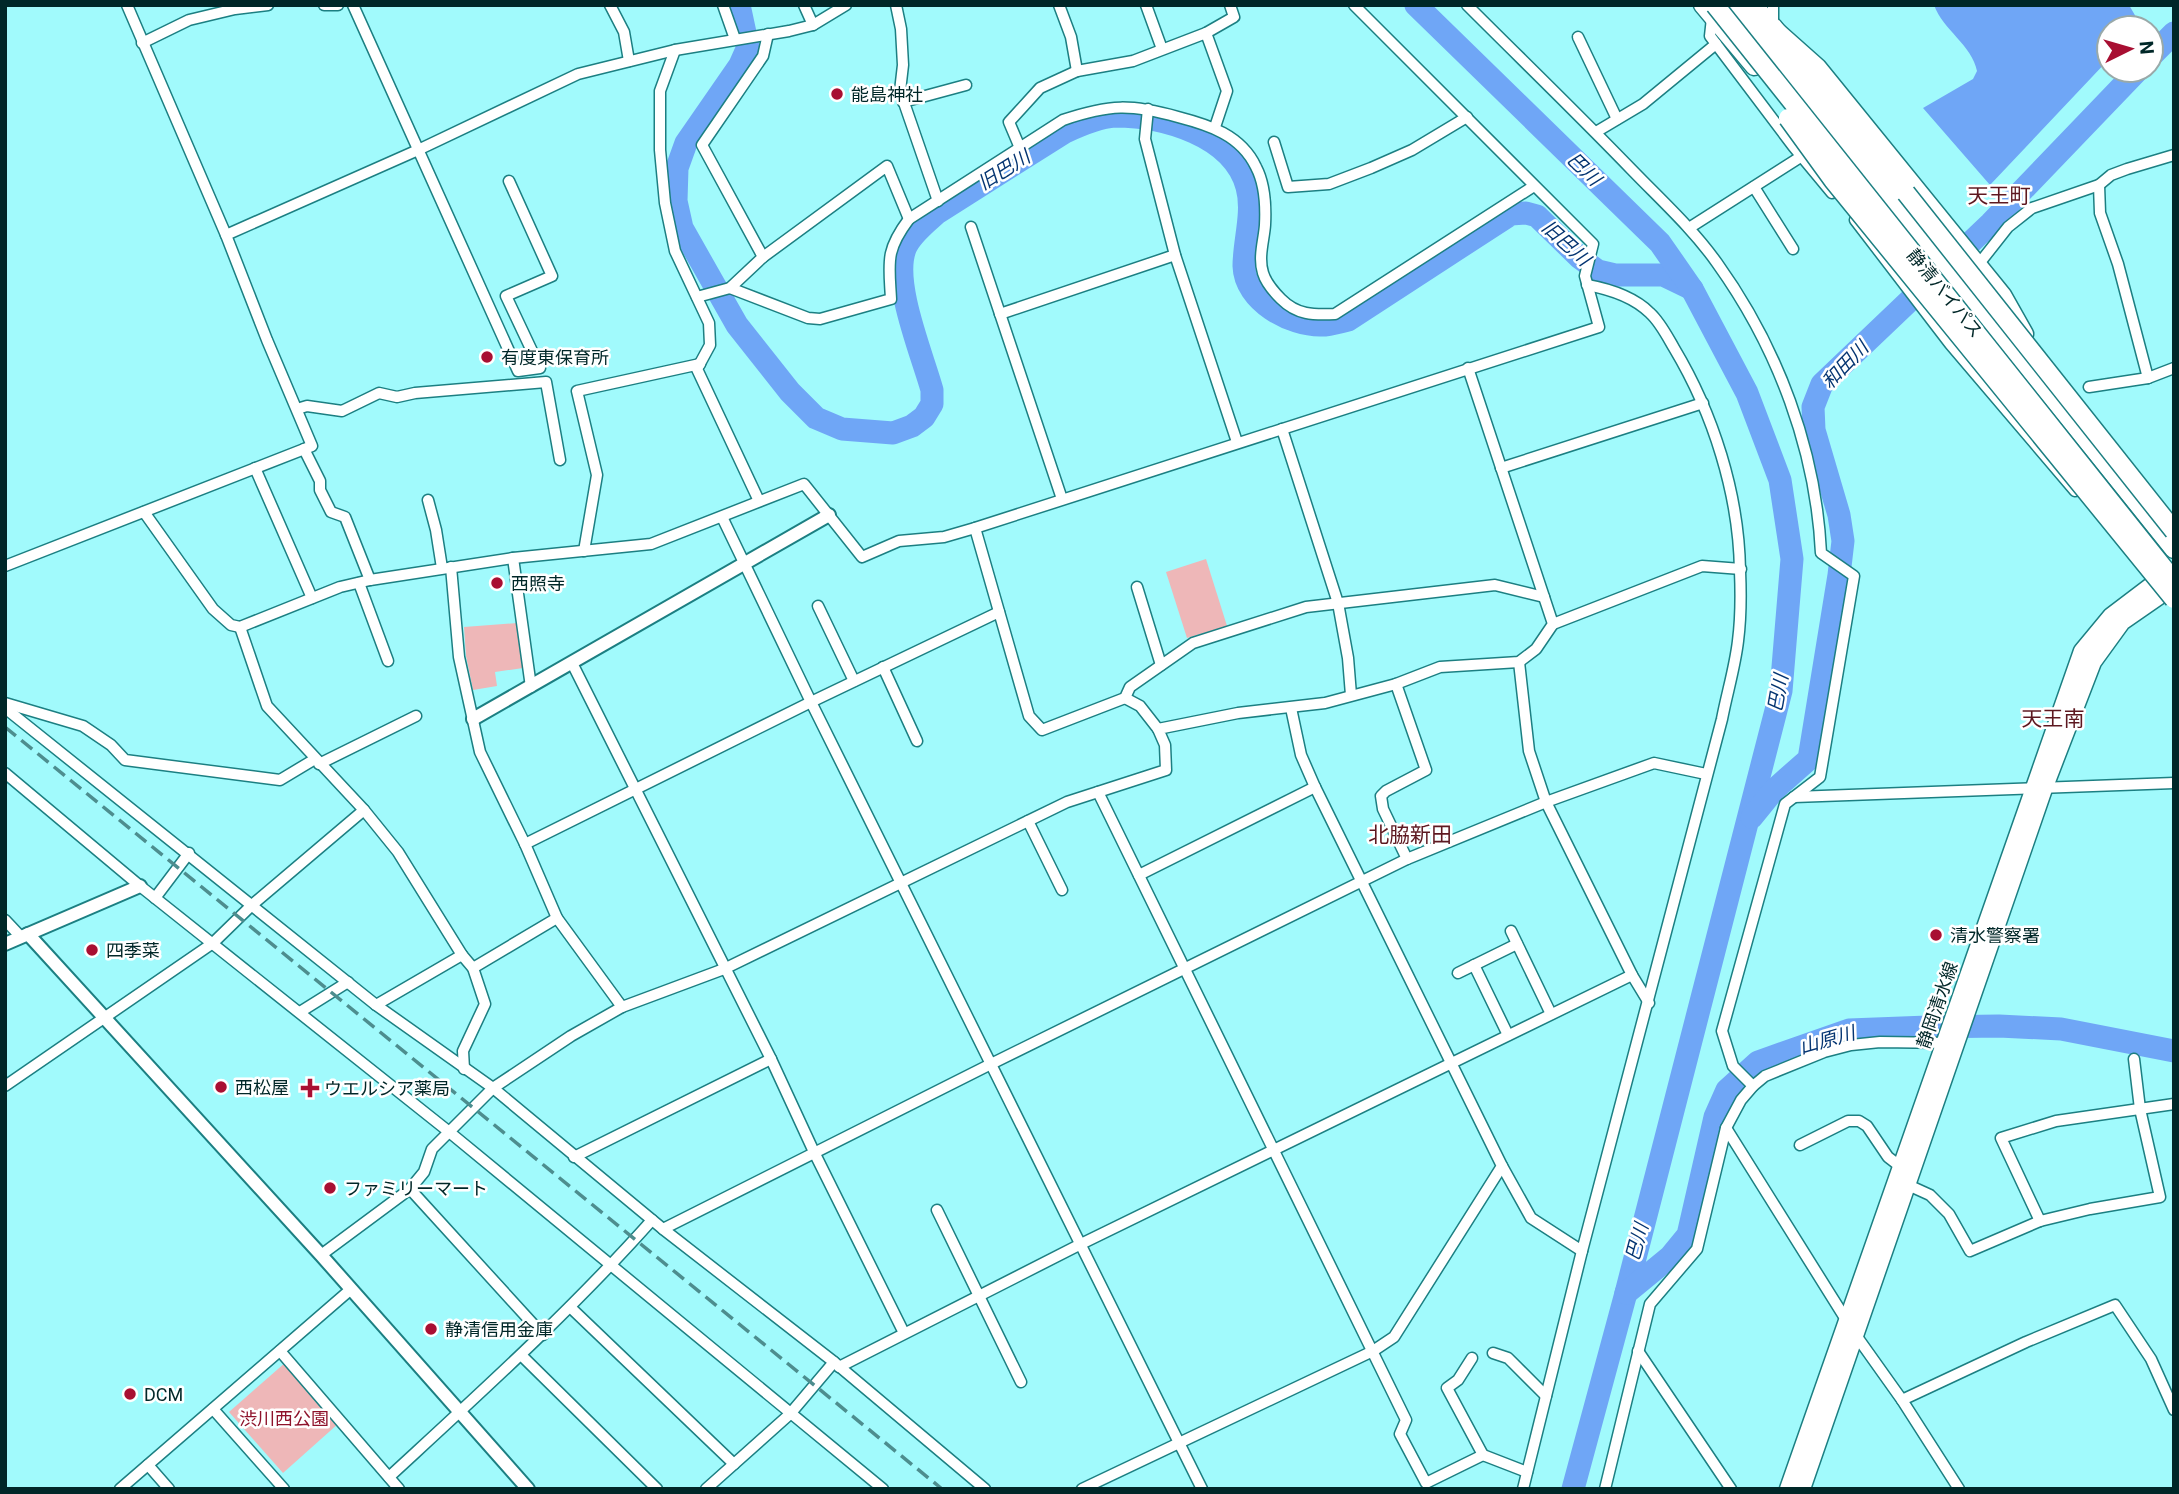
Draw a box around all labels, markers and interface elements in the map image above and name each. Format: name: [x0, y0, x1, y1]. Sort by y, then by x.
north arrow: [2095, 14, 2165, 84]
text: N: [2134, 40, 2158, 55]
place label: 能島神社: [851, 84, 923, 105]
marker: 能島神社: [829, 86, 845, 102]
water label: 旧巴川: [974, 144, 1036, 195]
water label: 巴川: [1562, 148, 1607, 192]
district label: 天王町: [1968, 184, 2031, 208]
water label: 旧巴川: [1537, 215, 1596, 272]
street label: 静清バイパス: [1903, 245, 1987, 341]
water label: 和田川: [1817, 335, 1874, 393]
place label: 有度東保育所: [501, 347, 609, 368]
marker: 有度東保育所: [479, 349, 495, 365]
place label: 西照寺: [511, 573, 565, 594]
marker: 西照寺: [489, 575, 505, 591]
water label: 巴川: [1763, 670, 1793, 714]
district label: 天王南: [2022, 707, 2085, 731]
district label: 北脇新田: [1368, 823, 1452, 847]
place label: 清水警察署: [1950, 925, 2040, 946]
marker: 清水警察署: [1928, 927, 1944, 943]
place label: 四季菜: [106, 940, 160, 961]
marker: 四季菜: [84, 942, 100, 958]
street label: 静岡清水線: [1912, 959, 1962, 1051]
water label: 山原川: [1796, 1021, 1859, 1059]
place label: 西松屋: [235, 1077, 289, 1098]
place label: ウエルシア薬局: [324, 1078, 450, 1099]
marker: 西松屋: [213, 1079, 229, 1095]
marker: ウエルシア薬局: [302, 1080, 318, 1096]
place label: ファミリーマート: [344, 1178, 488, 1199]
marker: ファミリーマート: [322, 1180, 338, 1196]
water label: 巴川: [1621, 1219, 1654, 1263]
place label: 静清信用金庫: [445, 1319, 553, 1340]
marker: 静清信用金庫: [423, 1321, 439, 1337]
place label: DCM: [144, 1384, 183, 1405]
marker: DCM: [122, 1386, 138, 1402]
park label: 渋川西公園: [239, 1408, 329, 1429]

